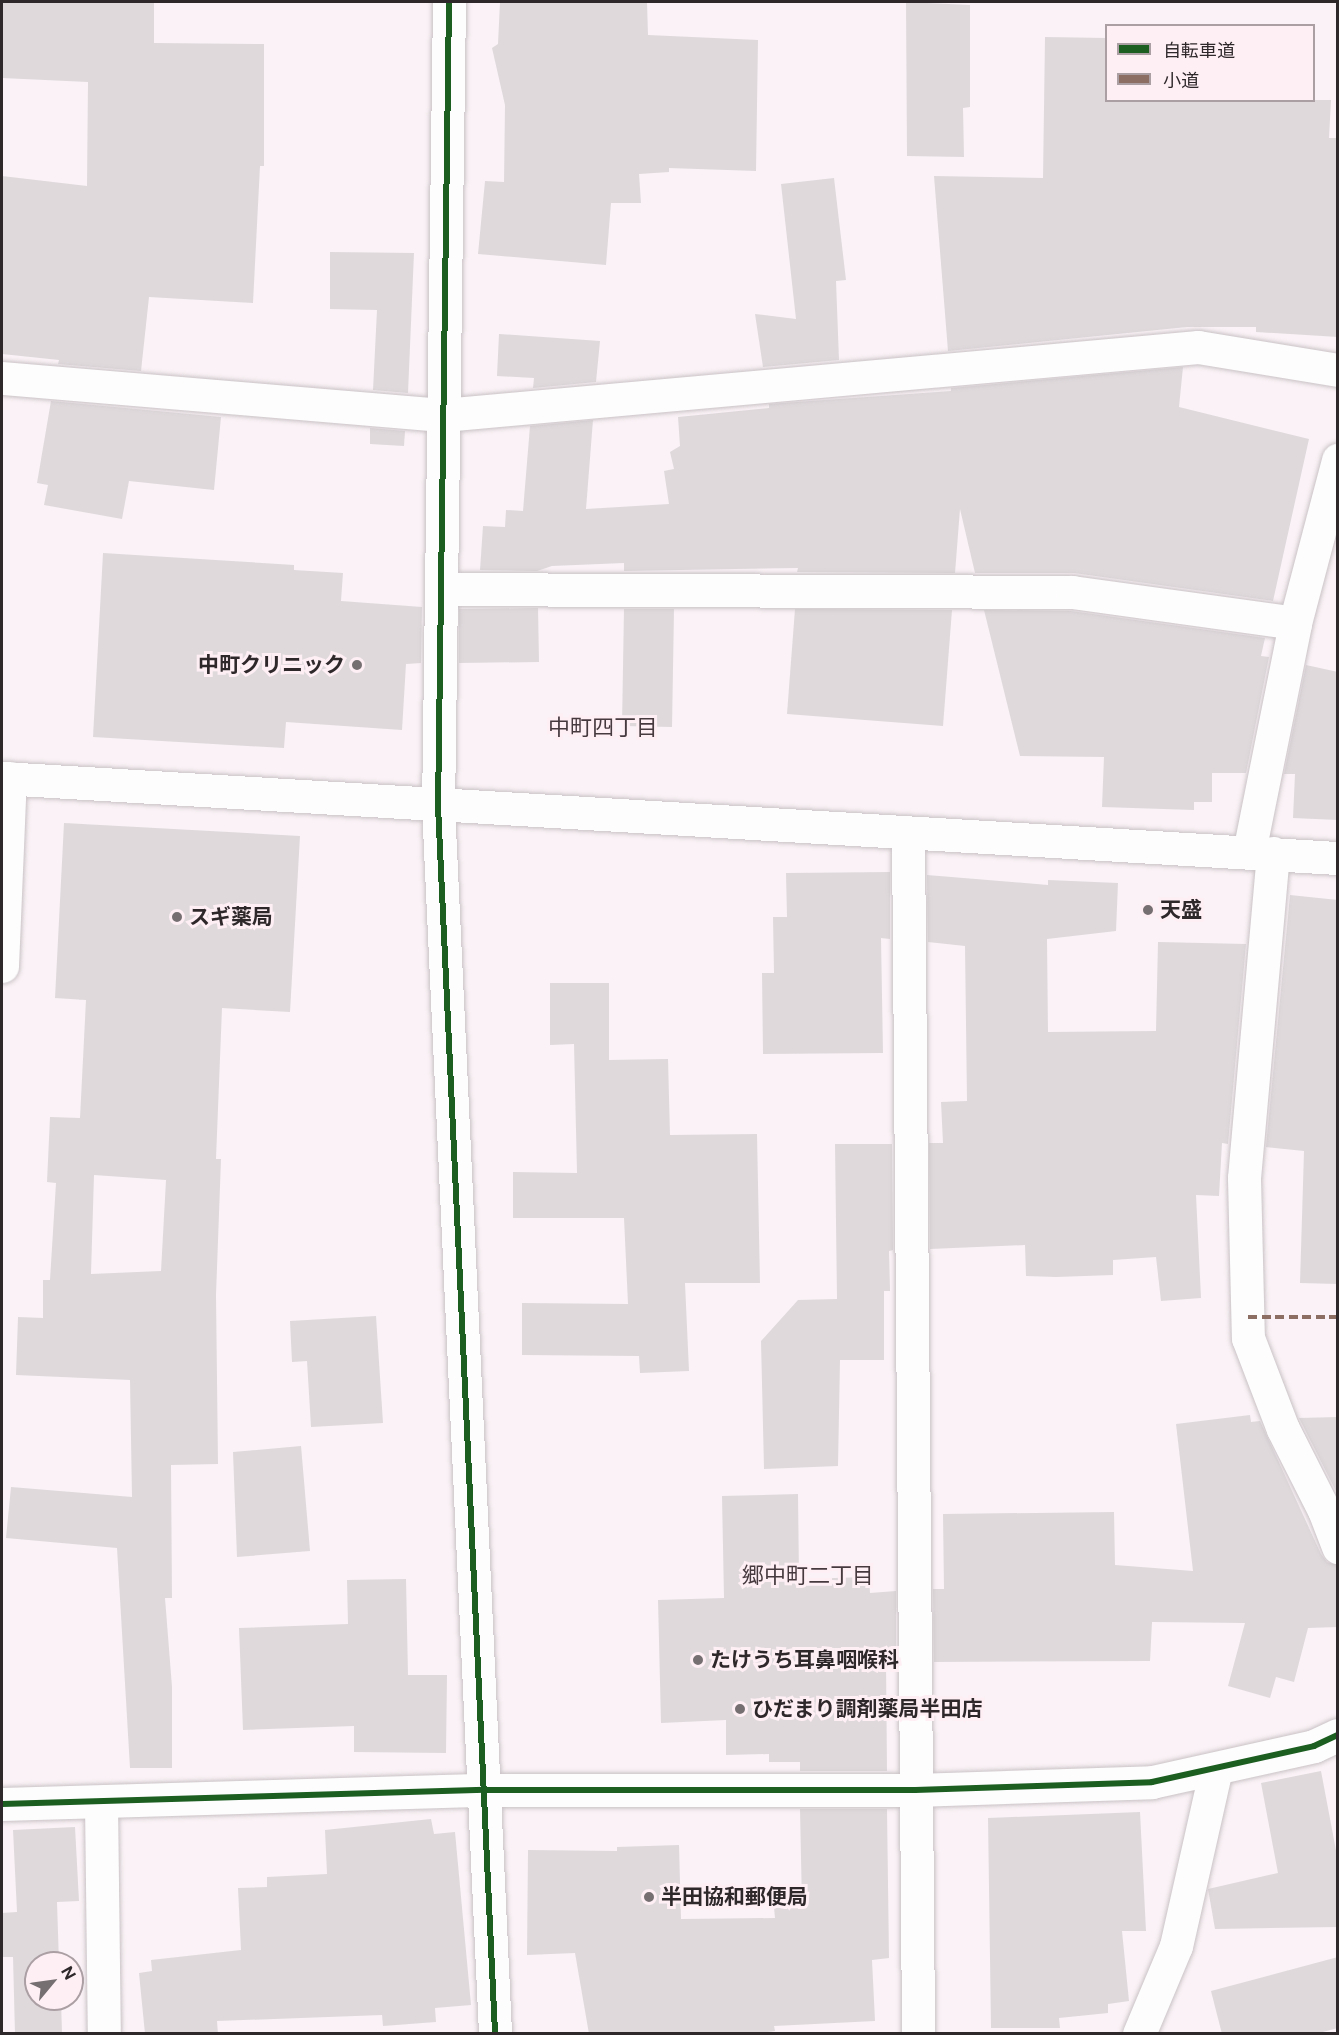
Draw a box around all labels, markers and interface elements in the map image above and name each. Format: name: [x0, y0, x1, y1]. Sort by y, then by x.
legend: [1105, 24, 1315, 102]
text: 自転車道: [1163, 40, 1235, 61]
text: 小道: [1163, 70, 1199, 91]
place label: 中町クリニック: [198, 652, 345, 678]
marker: 中町クリニック: [350, 658, 364, 672]
district label: 中町四丁目: [548, 715, 658, 741]
place label: 天盛: [1160, 897, 1202, 923]
marker: 天盛: [1141, 903, 1155, 917]
place label: スギ薬局: [189, 904, 273, 930]
marker: スギ薬局: [170, 910, 184, 924]
district label: 郷中町二丁目: [742, 1563, 874, 1589]
place label: たけうち耳鼻咽喉科: [710, 1647, 899, 1673]
marker: たけうち耳鼻咽喉科: [691, 1653, 705, 1667]
place label: ひだまり調剤薬局半田店: [752, 1696, 983, 1722]
marker: ひだまり調剤薬局半田店: [733, 1702, 747, 1716]
place label: 半田協和郵便局: [661, 1884, 808, 1910]
marker: 半田協和郵便局: [642, 1890, 656, 1904]
north arrow: [24, 1951, 84, 2011]
text: N: [57, 1963, 80, 1983]

